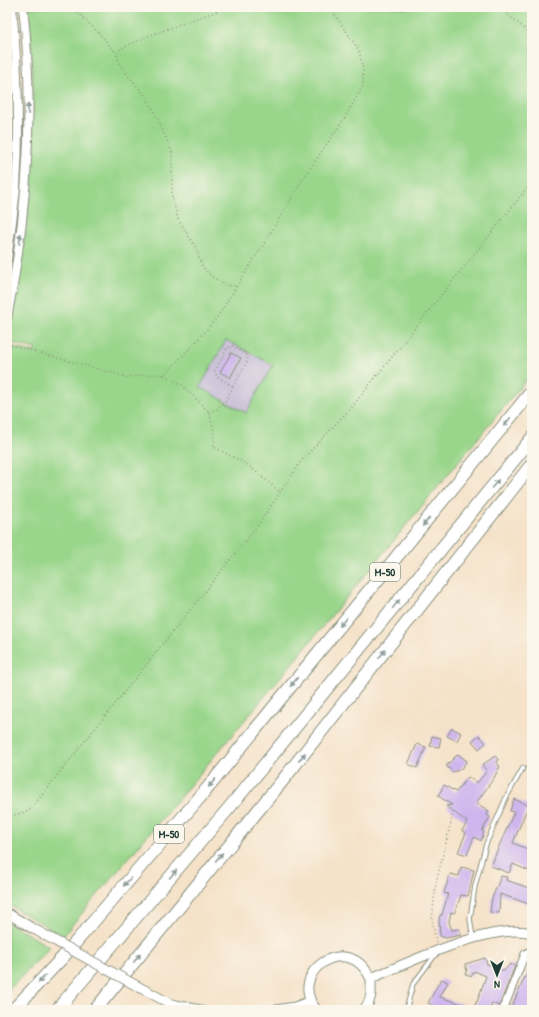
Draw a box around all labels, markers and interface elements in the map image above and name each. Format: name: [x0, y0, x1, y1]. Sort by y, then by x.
one-way arrow: [25, 102, 31, 115]
one-way arrow: [17, 233, 23, 245]
one-way arrow: [503, 416, 512, 427]
one-way arrow: [490, 478, 499, 489]
one-way arrow: [421, 517, 430, 527]
road number: M-50: [370, 563, 400, 581]
one-way arrow: [391, 599, 400, 609]
one-way arrow: [339, 617, 348, 628]
one-way arrow: [377, 649, 386, 660]
one-way arrow: [290, 677, 299, 688]
one-way arrow: [297, 751, 306, 762]
one-way arrow: [207, 777, 216, 788]
road number: M-50: [154, 825, 184, 843]
one-way arrow: [215, 852, 224, 862]
one-way arrow: [168, 868, 177, 879]
one-way arrow: [123, 876, 132, 887]
one-way arrow: [133, 952, 141, 963]
north arrow: [477, 955, 517, 995]
one-way arrow: [38, 975, 47, 984]
text: N: [494, 978, 500, 992]

